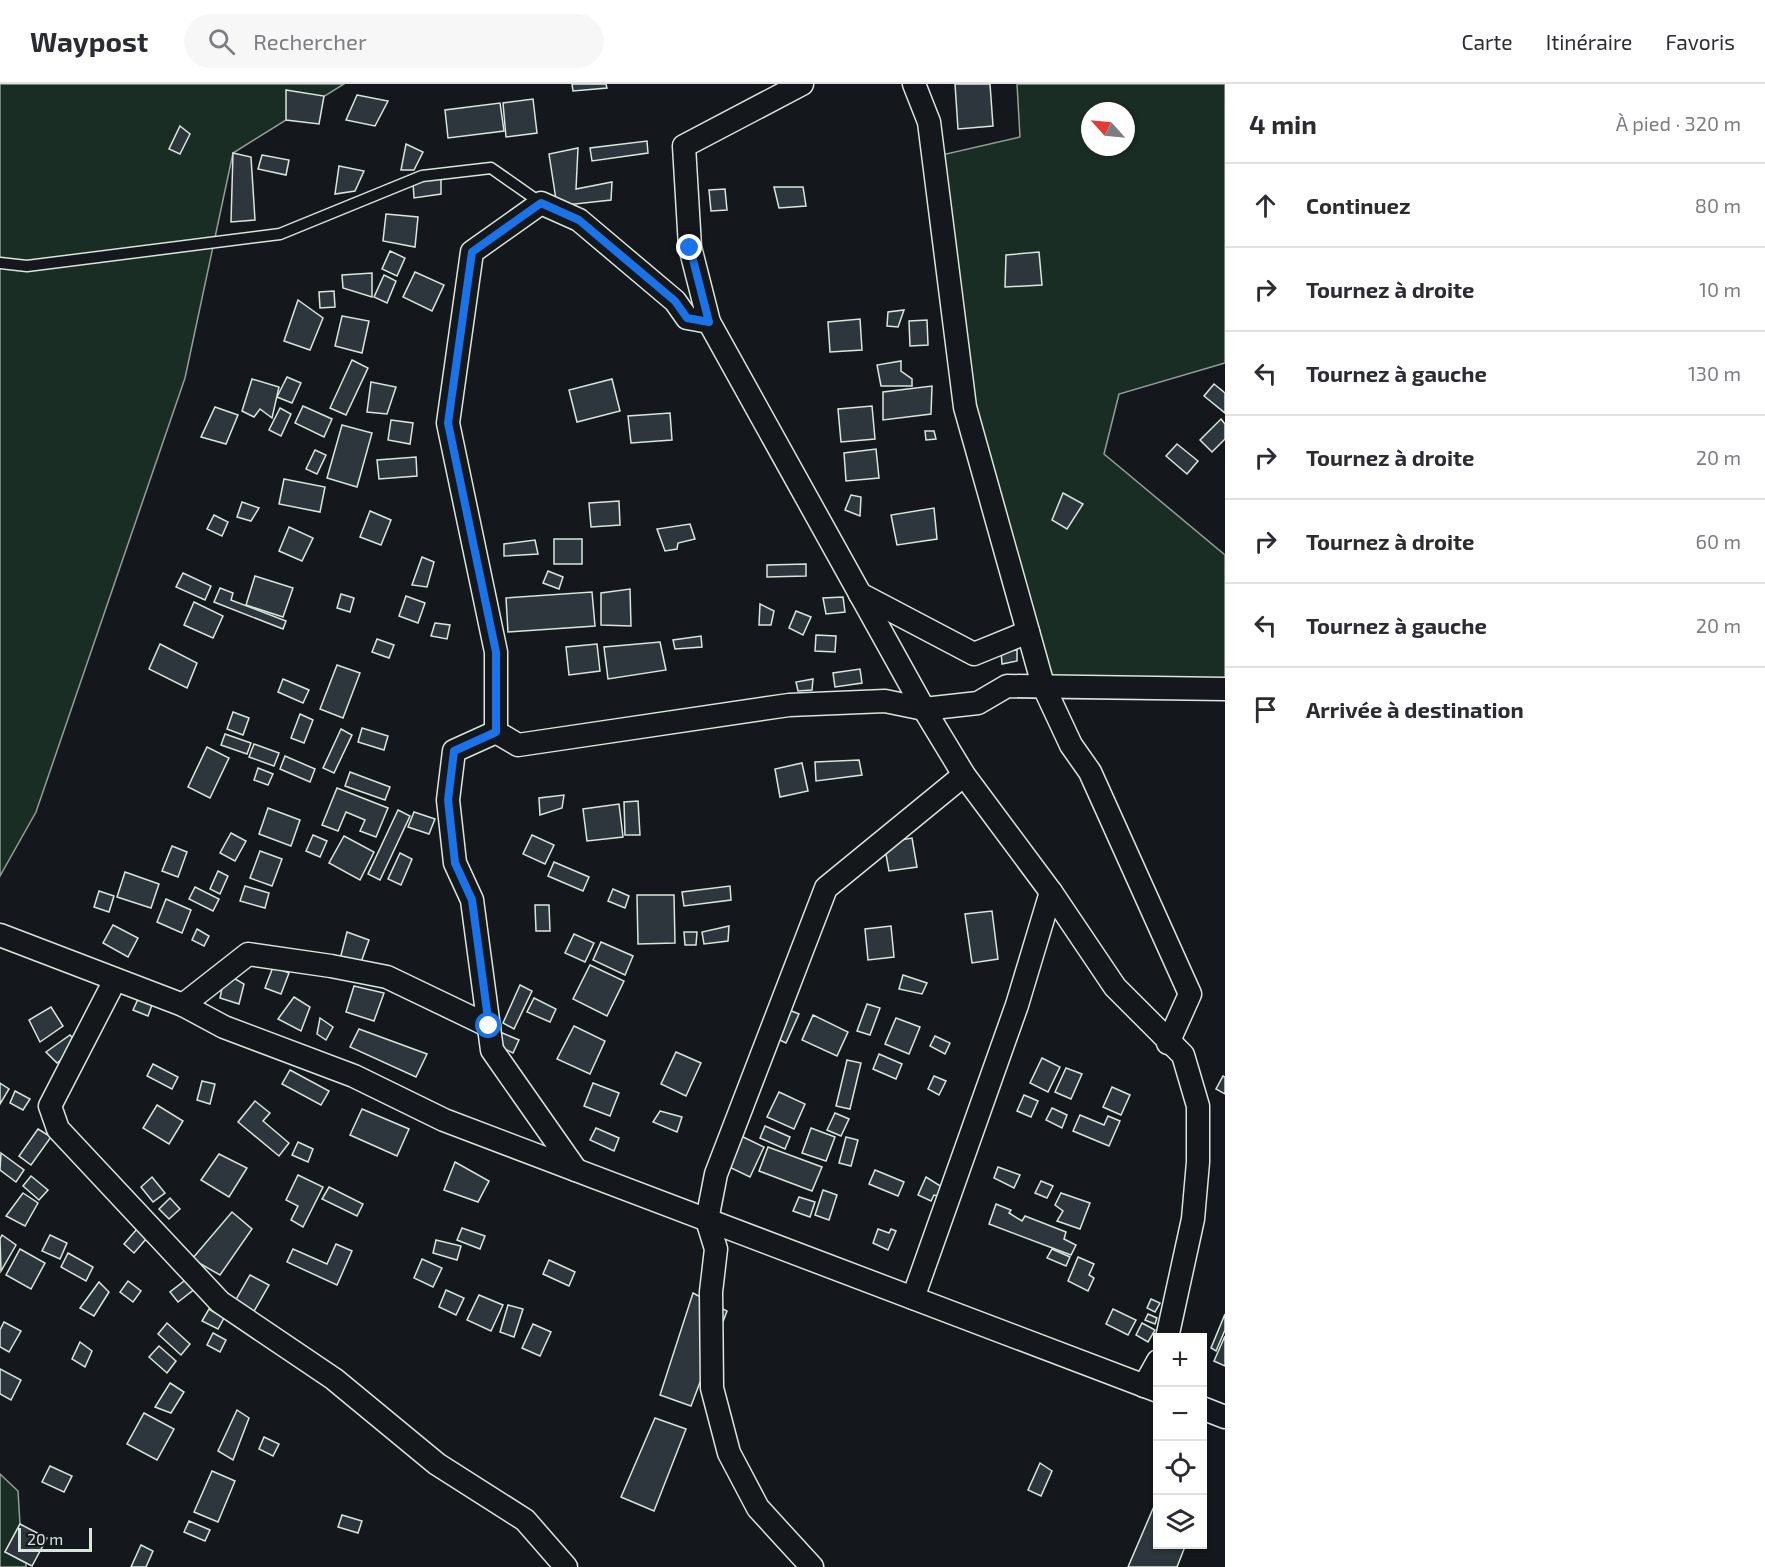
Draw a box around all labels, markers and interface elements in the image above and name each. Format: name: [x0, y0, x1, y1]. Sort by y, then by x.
search box: [184, 14, 604, 68]
text: Waypost: [30, 24, 148, 58]
icon: search: [205, 25, 238, 58]
text: Rechercher: [253, 28, 367, 54]
text: Carte: [1461, 29, 1513, 54]
text: Itinéraire: [1546, 29, 1632, 54]
text: Favoris: [1665, 29, 1735, 54]
north arrow: [1081, 102, 1135, 156]
text: 4 min: [1249, 108, 1317, 139]
text: À pied · 320 m: [1616, 111, 1741, 135]
icon: ahead: [1249, 189, 1282, 222]
text: Continuez: [1306, 192, 1410, 218]
text: 80 m: [1695, 193, 1741, 217]
route end: [676, 234, 702, 260]
icon: right: [1249, 273, 1282, 306]
text: Tournez à droite: [1306, 276, 1475, 302]
text: 10 m: [1699, 277, 1741, 301]
icon: left: [1249, 357, 1282, 390]
text: Tournez à gauche: [1306, 360, 1487, 386]
text: 130 m: [1688, 361, 1741, 385]
icon: right: [1249, 441, 1282, 474]
text: Tournez à droite: [1306, 444, 1475, 470]
text: 20 m: [1696, 445, 1741, 469]
icon: right: [1249, 525, 1282, 558]
text: Tournez à droite: [1306, 528, 1475, 554]
text: 60 m: [1696, 529, 1741, 553]
icon: left: [1249, 609, 1282, 642]
text: Tournez à gauche: [1306, 612, 1487, 638]
text: 20 m: [1696, 613, 1741, 637]
icon: arrive: [1249, 693, 1282, 726]
text: Arrivée à destination: [1306, 696, 1524, 722]
route start: [475, 1012, 501, 1038]
map controls: [1153, 1333, 1207, 1549]
button: +: [1153, 1333, 1207, 1387]
button: −: [1153, 1387, 1207, 1441]
button: locate: [1153, 1441, 1207, 1495]
button: layers: [1153, 1495, 1207, 1549]
scale bar: [18, 1525, 92, 1552]
text: 20 m: [27, 1529, 63, 1548]

